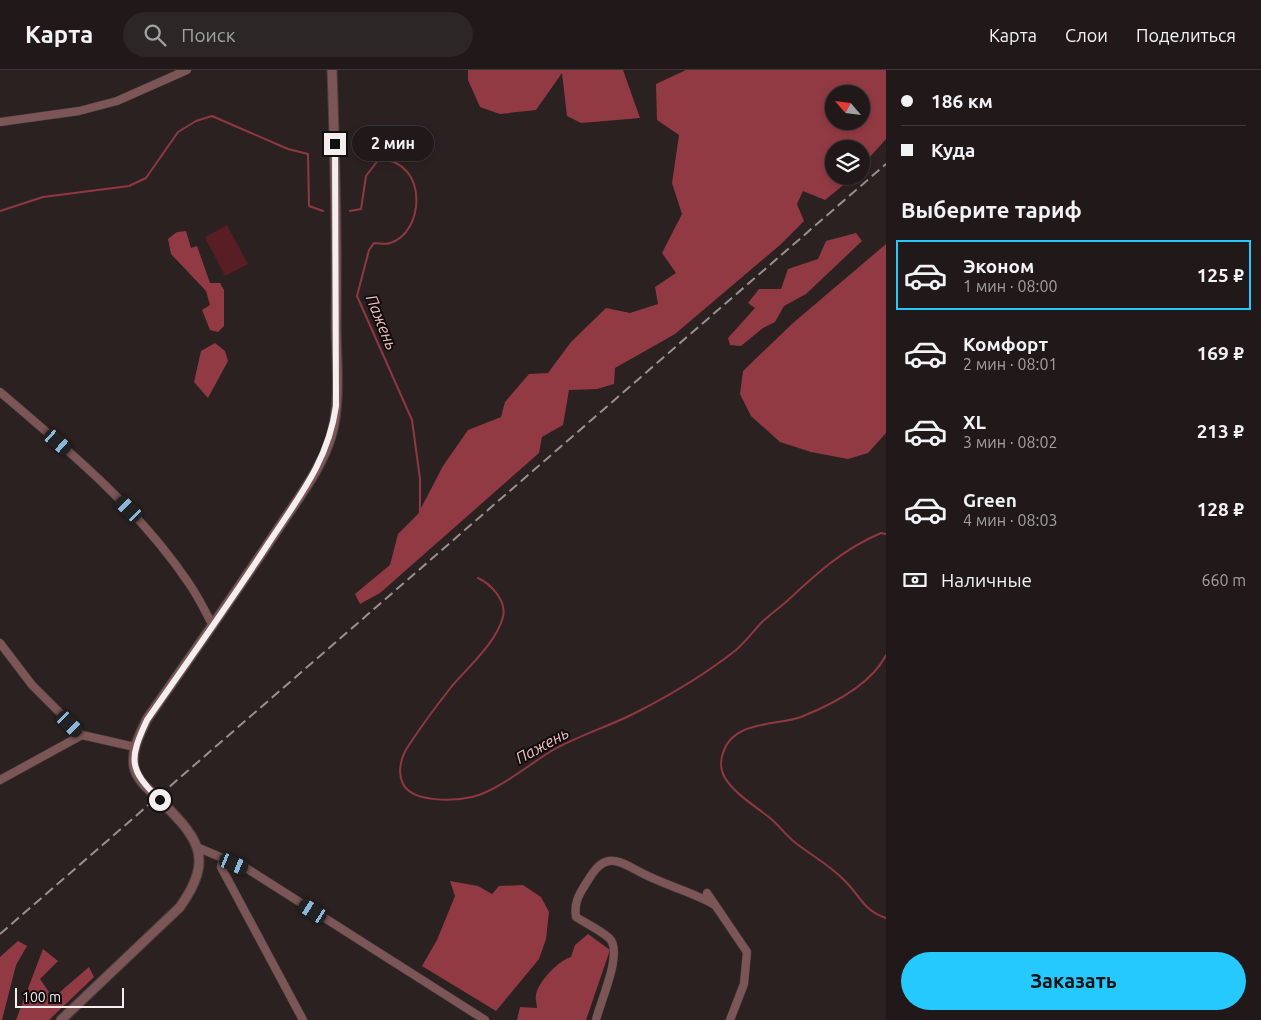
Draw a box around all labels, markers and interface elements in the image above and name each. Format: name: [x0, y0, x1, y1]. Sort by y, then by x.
search box: [123, 12, 473, 57]
text: Карта: [25, 21, 93, 48]
icon: search: [141, 21, 169, 49]
text: Поиск: [181, 24, 235, 46]
text: Карта: [989, 25, 1037, 45]
text: Слои: [1065, 25, 1108, 45]
text: Поделиться: [1136, 25, 1236, 45]
north arrow: [825, 85, 870, 130]
map controls: [825, 85, 870, 185]
text: 186 км: [931, 90, 993, 112]
callout: 2 мин: [352, 126, 435, 162]
route end: [324, 133, 346, 155]
text: 2 мин: [371, 134, 415, 152]
text: Куда: [931, 139, 975, 161]
button: layers: [825, 140, 870, 185]
text: Выберите тариф: [901, 197, 1082, 222]
icon: car: [903, 253, 948, 298]
text: Эконом: [963, 255, 1034, 277]
text: 125 ₽: [1197, 264, 1244, 286]
text: 1 мин · 08:00: [963, 277, 1057, 295]
water label: Пажень: [363, 292, 401, 352]
icon: car: [903, 331, 948, 376]
text: Комфорт: [963, 333, 1048, 355]
text: 169 ₽: [1197, 342, 1244, 364]
text: 2 мин · 08:01: [963, 355, 1057, 373]
icon: car: [903, 409, 948, 454]
text: XL: [963, 411, 986, 433]
text: 213 ₽: [1197, 420, 1244, 442]
car: [41, 426, 74, 458]
text: 3 мин · 08:02: [963, 433, 1057, 451]
icon: car: [903, 487, 948, 532]
text: Green: [963, 489, 1017, 511]
car: [112, 493, 145, 525]
text: 128 ₽: [1197, 498, 1244, 520]
text: 4 мин · 08:03: [963, 511, 1057, 529]
icon: cash: [901, 566, 929, 594]
text: Наличные: [941, 569, 1032, 591]
text: 660 m: [1201, 571, 1246, 589]
car: [54, 708, 85, 740]
water label: Пажень: [512, 723, 572, 767]
route start: [149, 789, 171, 811]
car: [217, 851, 250, 877]
car: [296, 897, 329, 925]
button: Заказать: [901, 952, 1246, 1010]
scale bar: [15, 985, 124, 1008]
text: 100 m: [22, 989, 61, 1005]

